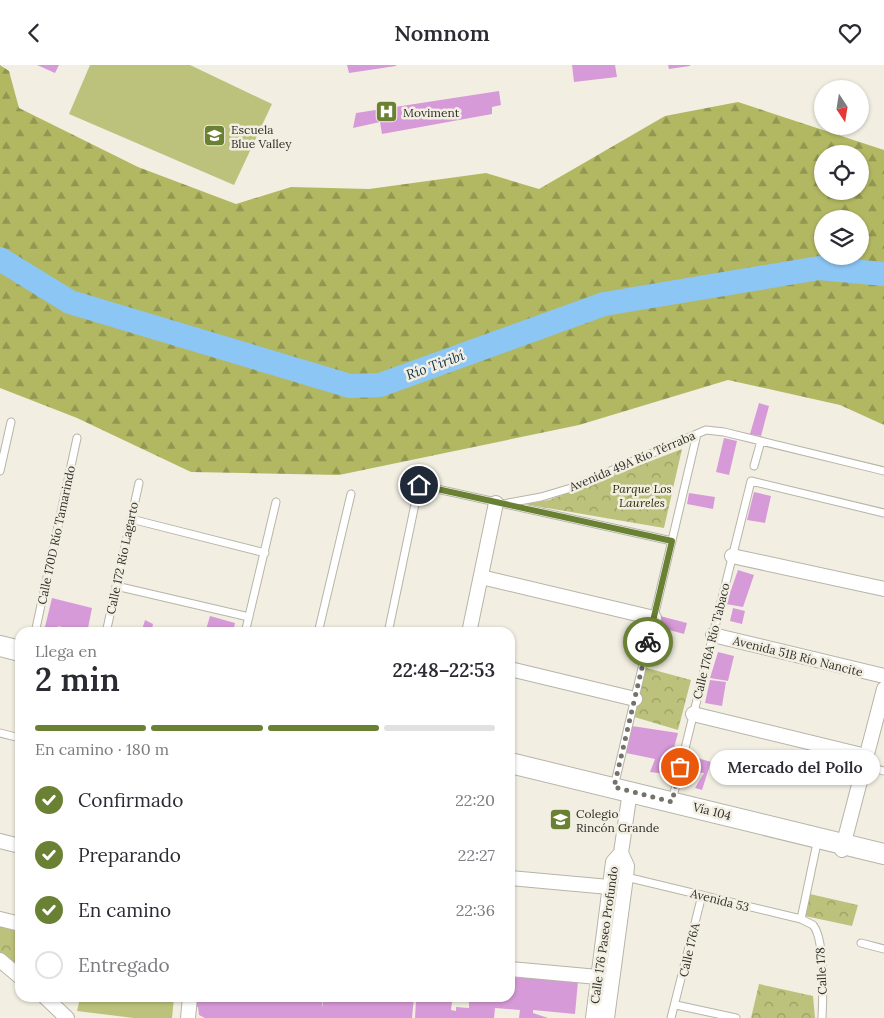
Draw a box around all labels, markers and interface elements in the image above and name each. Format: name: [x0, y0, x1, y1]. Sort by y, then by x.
icon: back: [20, 19, 48, 47]
text: Nomnom: [394, 19, 490, 47]
icon: heart: [836, 19, 864, 47]
north arrow: [814, 80, 869, 135]
map controls: [814, 80, 869, 265]
hospital icon: Moviment: [375, 100, 399, 124]
place label: Moviment: [403, 105, 460, 120]
place label: Escuela Blue Valley: [231, 122, 292, 151]
school or university icon: Escuela Blue Valley: [203, 124, 227, 148]
button: locate: [814, 145, 869, 200]
button: layers: [814, 210, 869, 265]
water label: Río Tiribí: [403, 346, 467, 384]
street label: Avenida 49A Río Térraba: [566, 428, 697, 495]
street label: Calle 170D Río Tamarindo: [34, 464, 78, 606]
pin: [398, 464, 440, 506]
icon: home: [405, 471, 433, 499]
park label: Parque Los Laureles: [612, 481, 672, 510]
street label: Calle 172 Río Lagarto: [103, 500, 141, 616]
street label: Calle 176A Río Tabaco: [689, 581, 733, 701]
courier: [623, 617, 673, 667]
icon: bike: [634, 628, 662, 656]
street label: Avenida 51B Río Nancite: [731, 632, 865, 680]
text: Llega en: [35, 641, 97, 661]
text: 22:48–22:53: [393, 658, 495, 682]
text: 2 min: [35, 659, 120, 700]
text: En camino · 180 m: [35, 739, 169, 759]
pin: [659, 746, 701, 788]
callout: Mercado del Pollo: [710, 749, 880, 785]
icon: bag: [666, 753, 694, 781]
text: Mercado del Pollo: [727, 757, 863, 777]
icon: check: [35, 786, 63, 814]
text: Confirmado: [78, 788, 183, 812]
text: 22:20: [455, 790, 495, 810]
street label: Vía 104: [690, 799, 733, 823]
place label: Colegio Rincón Grande: [576, 806, 660, 835]
school or university icon: Colegio Rincón Grande: [548, 808, 572, 832]
icon: check: [35, 841, 63, 869]
text: Preparando: [78, 843, 181, 867]
text: 22:27: [458, 845, 495, 865]
street label: Calle 176 Paseo Profundo: [587, 865, 621, 1005]
street label: Avenida 53: [688, 885, 751, 915]
icon: check: [35, 896, 63, 924]
text: En camino: [78, 898, 171, 922]
text: 22:36: [456, 900, 495, 920]
street label: Calle 176A: [675, 921, 703, 979]
street label: Calle 178: [812, 947, 830, 995]
text: Entregado: [78, 953, 170, 977]

